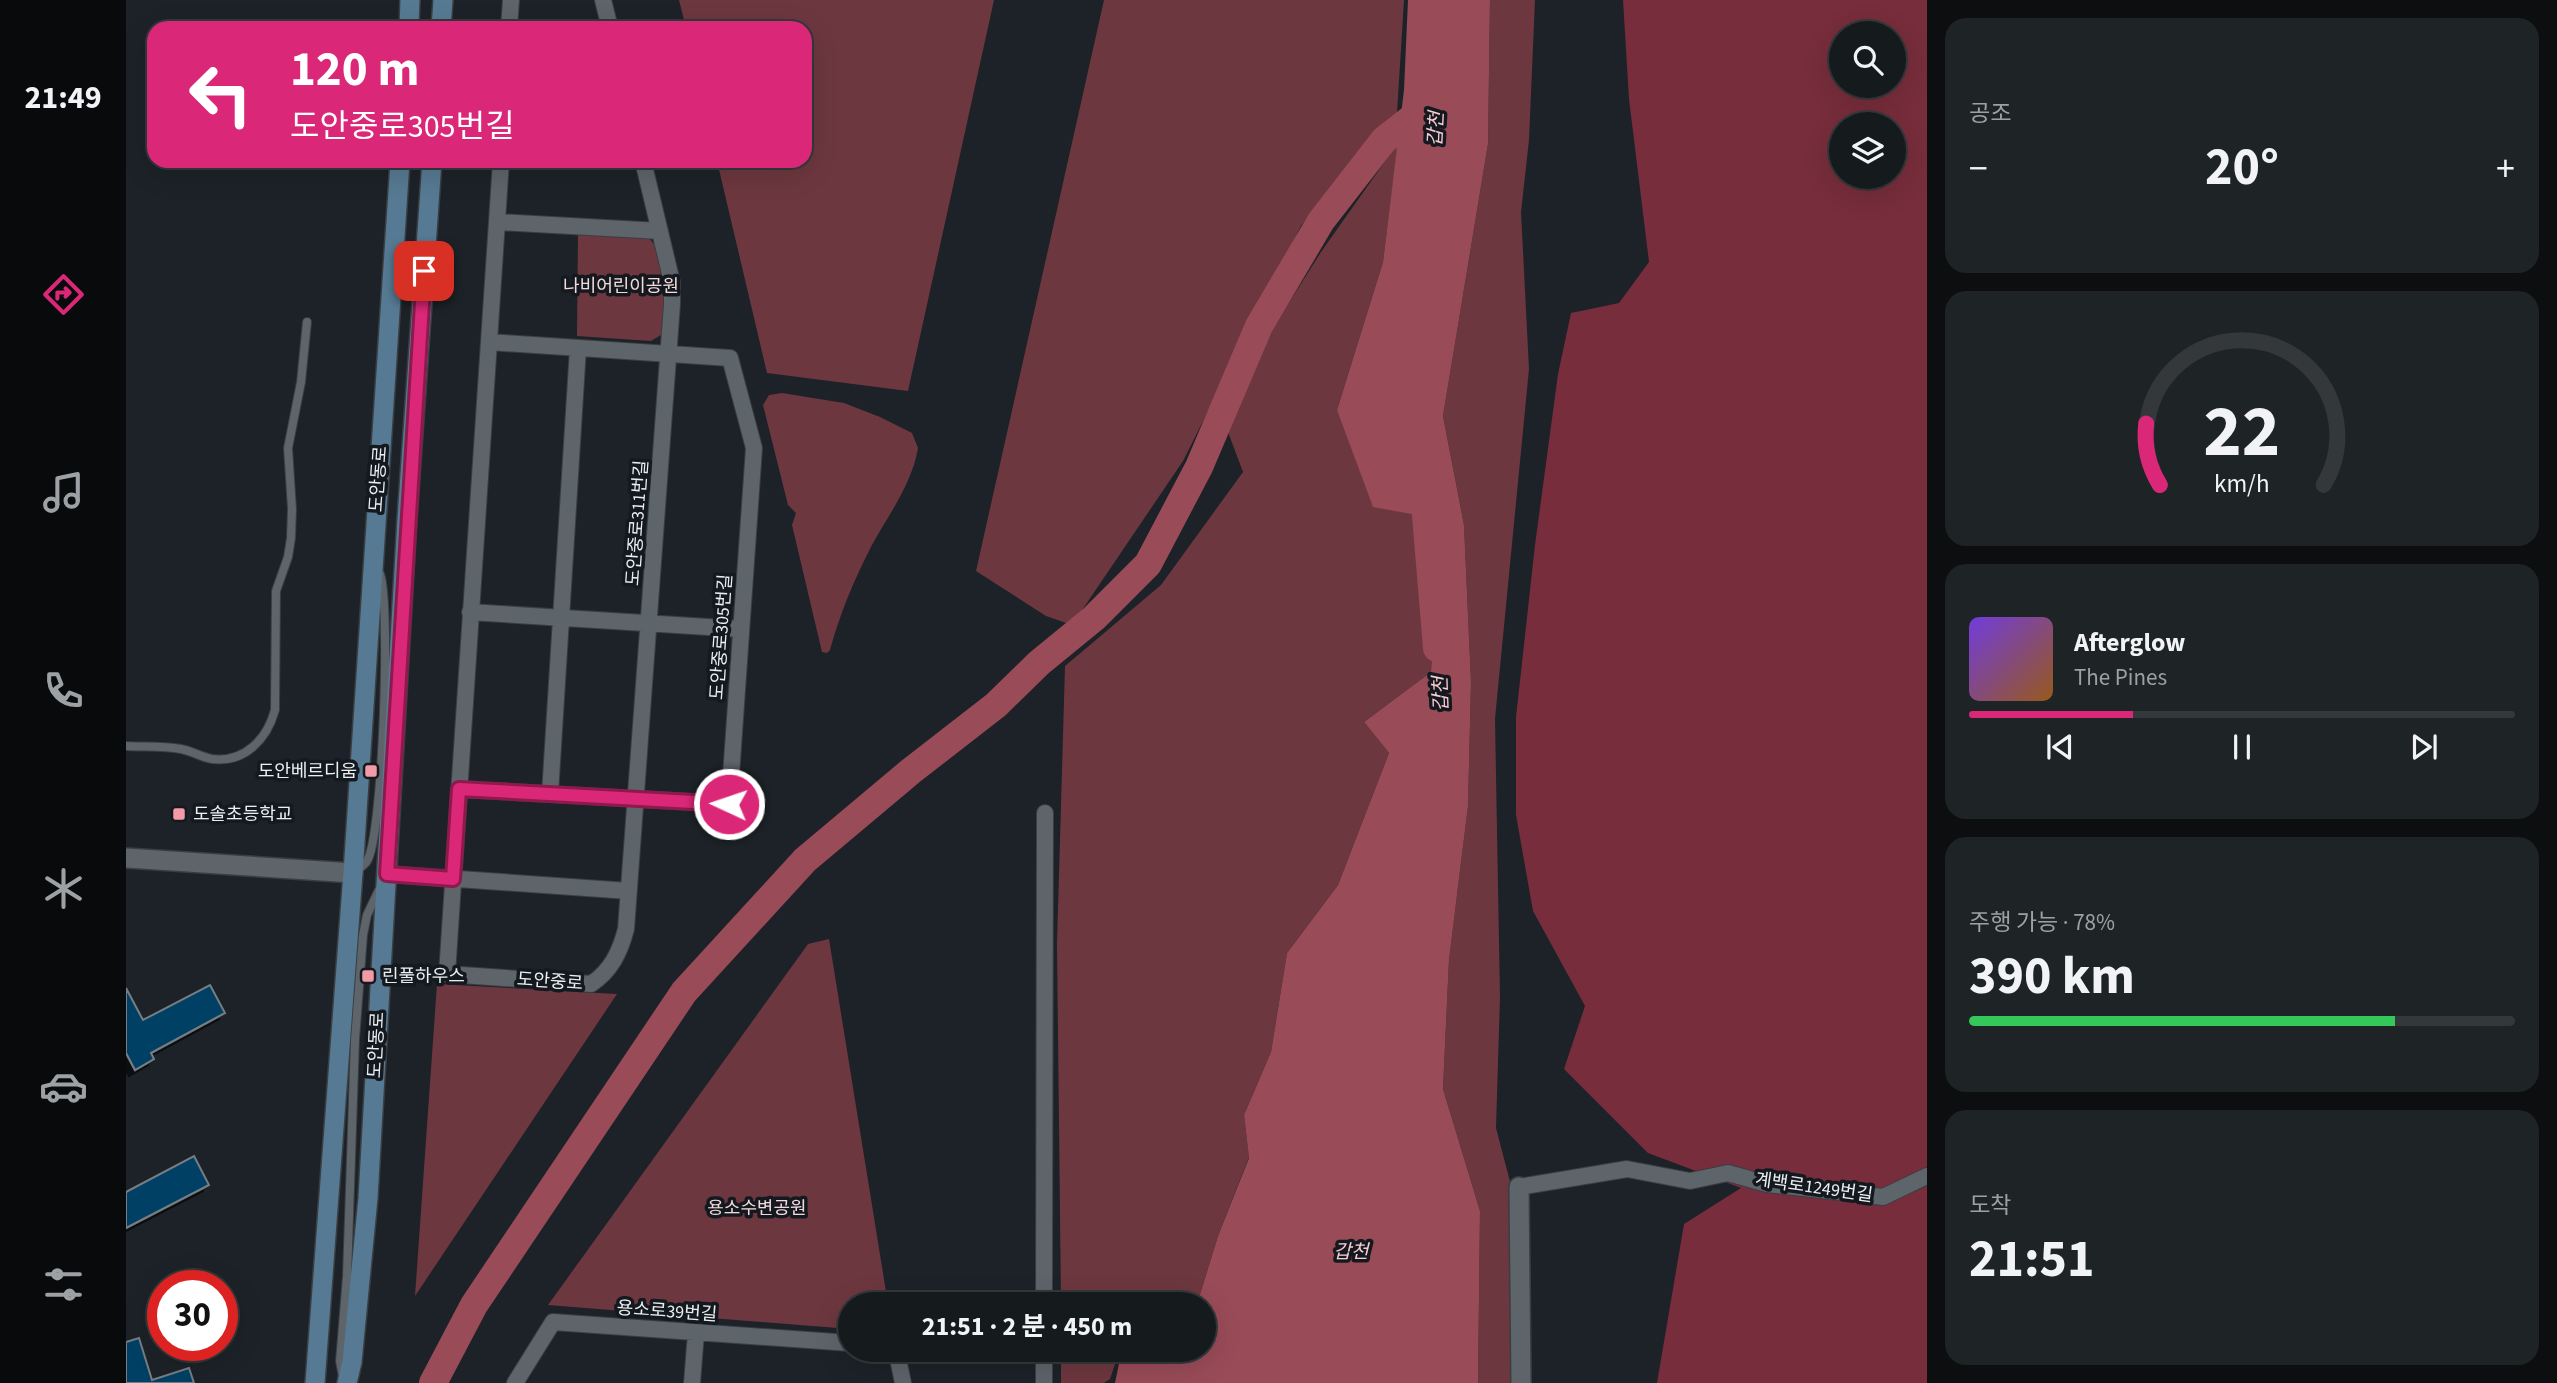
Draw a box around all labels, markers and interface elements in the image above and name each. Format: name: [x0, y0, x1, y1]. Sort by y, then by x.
map controls: [1829, 21, 1906, 189]
button: search: [1829, 21, 1906, 98]
text: 120 m: [290, 35, 419, 105]
icon: left: [175, 49, 266, 140]
text: 21:49: [24, 75, 102, 121]
text: 공조: [1969, 97, 2011, 130]
text: 도안중로305번길: [290, 104, 514, 150]
water label: 갑천: [1422, 109, 1451, 147]
button: layers: [1829, 112, 1906, 189]
text: 20°: [2205, 131, 2279, 205]
text: −: [1969, 142, 1988, 196]
text: +: [2496, 142, 2515, 196]
pin: [394, 241, 454, 301]
icon: arrive: [405, 252, 443, 290]
icon: directions: [39, 270, 88, 319]
park label: 나비어린이공원: [563, 274, 679, 299]
text: 22: [2204, 380, 2280, 484]
street label: 도안동로: [364, 445, 393, 513]
street label: 도안중로311번길: [621, 459, 654, 587]
text: km/h: [2214, 465, 2270, 501]
icon: music: [39, 468, 88, 517]
street label: 도안중로305번길: [705, 573, 738, 701]
text: Afterglow: [2074, 624, 2185, 661]
text: The Pines: [2074, 661, 2167, 694]
icon: phone: [39, 666, 88, 715]
water label: 갑천: [1427, 674, 1456, 712]
icon: previous: [2041, 728, 2079, 766]
icon: pause: [2223, 728, 2261, 766]
icon: next: [2405, 728, 2443, 766]
place label: 도안베르디움: [258, 759, 357, 784]
marker: 도안베르디움: [363, 763, 379, 779]
position arrow: [692, 767, 766, 841]
place label: 도솔초등학교: [193, 802, 292, 827]
marker: 도솔초등학교: [171, 806, 187, 822]
icon: climate: [39, 864, 88, 913]
text: 주행 가능 · 78%: [1969, 906, 2115, 939]
text: 390 km: [1969, 940, 2135, 1014]
place label: 린풀하우스: [382, 964, 465, 989]
street label: 도안중로: [516, 967, 584, 996]
marker: 린풀하우스: [360, 968, 376, 984]
street label: 도안동로: [362, 1011, 391, 1079]
icon: car: [39, 1062, 88, 1111]
street label: 계백로1249번길: [1753, 1167, 1874, 1208]
text: 도착: [1969, 1189, 2011, 1222]
park label: 용소수변공원: [707, 1196, 807, 1221]
text: 21:51: [1969, 1223, 2094, 1297]
water label: 갑천: [1334, 1239, 1370, 1266]
icon: filters: [39, 1260, 88, 1309]
speed limit sign: 30: [147, 1270, 238, 1361]
street label: 용소로39번길: [616, 1296, 718, 1327]
text: 21:51 · 2 분 · 450 m: [922, 1308, 1132, 1345]

